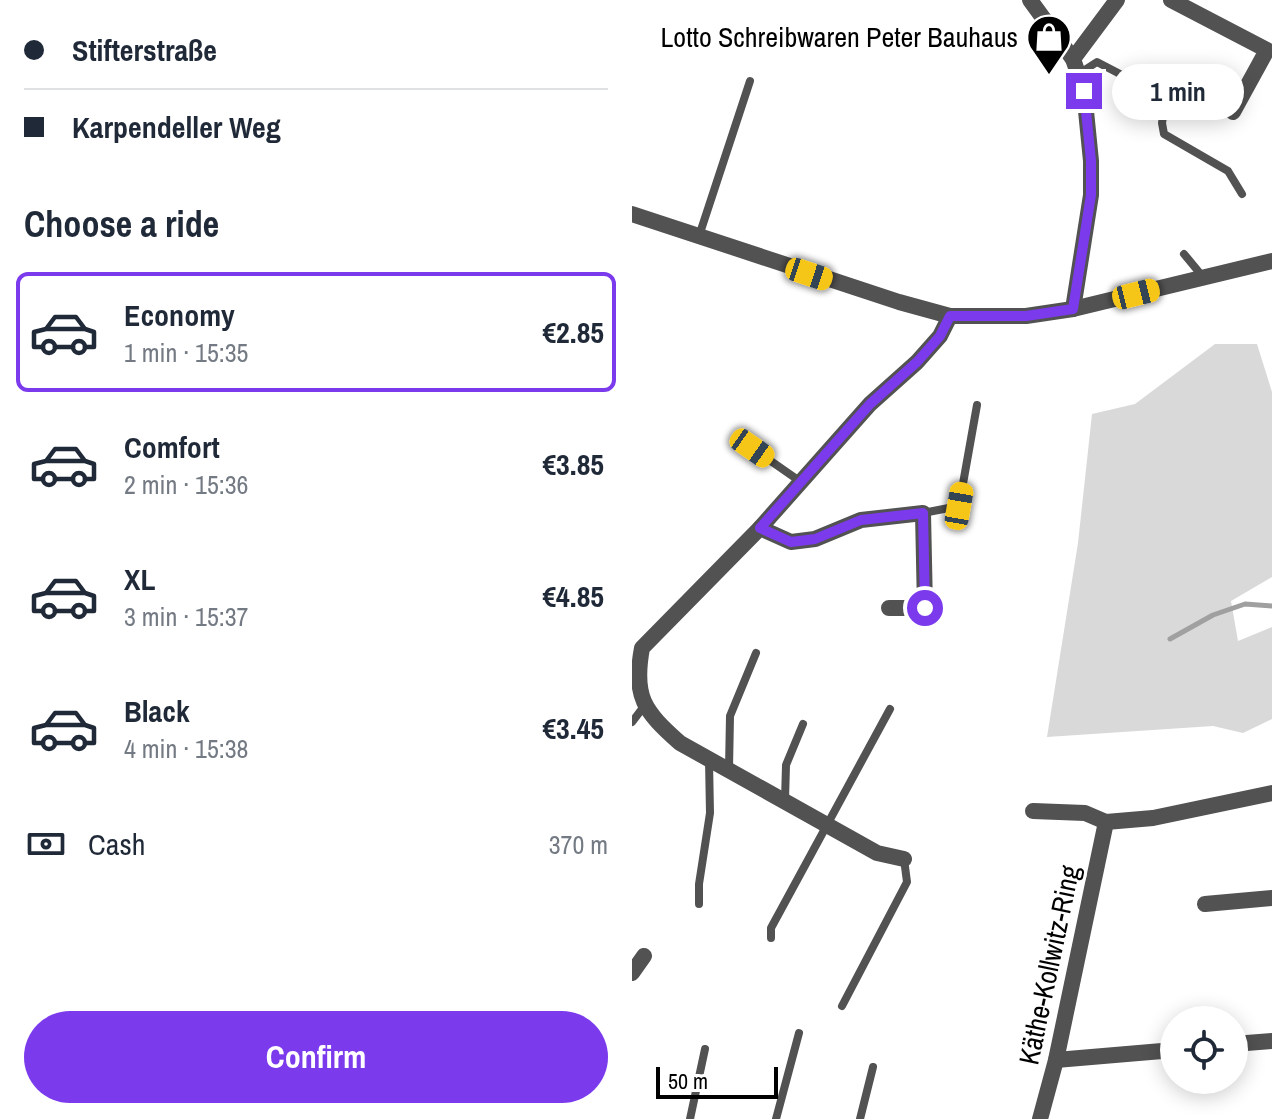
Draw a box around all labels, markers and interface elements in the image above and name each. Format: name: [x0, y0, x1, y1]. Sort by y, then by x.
shop icon: Lotto Schreibwaren Peter Bauhaus: [1025, 13, 1073, 76]
place label: Lotto Schreibwaren Peter Bauhaus: [661, 18, 1018, 56]
text: Stifterstraße: [72, 30, 217, 70]
callout: 1 min: [1112, 63, 1244, 119]
route end: [1066, 73, 1102, 109]
text: 1 min: [1150, 74, 1206, 109]
text: Karpendeller Weg: [72, 107, 281, 147]
text: Choose a ride: [24, 200, 219, 248]
car: [782, 255, 836, 293]
car: [1110, 277, 1162, 311]
text: Economy: [124, 295, 235, 335]
icon: car: [28, 296, 100, 368]
text: €2.85: [542, 312, 604, 352]
text: 1 min · 15:35: [124, 335, 248, 370]
car: [725, 424, 779, 472]
text: Comfort: [124, 427, 220, 467]
icon: car: [28, 428, 100, 500]
text: €3.85: [542, 444, 604, 484]
text: 2 min · 15:36: [124, 467, 248, 502]
car: [943, 480, 975, 532]
text: XL: [124, 559, 155, 599]
icon: car: [28, 560, 100, 632]
text: €4.85: [542, 576, 604, 616]
route start: [907, 590, 943, 626]
text: 3 min · 15:37: [124, 599, 248, 634]
text: Black: [124, 691, 190, 731]
icon: car: [28, 692, 100, 764]
text: €3.45: [542, 708, 604, 748]
text: 4 min · 15:38: [124, 731, 248, 766]
icon: cash: [24, 822, 68, 866]
text: Cash: [88, 824, 145, 864]
text: 370 m: [549, 827, 608, 862]
street label: Käthe-Kollwitz-Ring: [1009, 862, 1089, 1068]
map controls: [1160, 1006, 1248, 1094]
button: locate: [1160, 1006, 1248, 1094]
button: Confirm: [24, 1011, 608, 1103]
scale bar: [656, 1063, 778, 1099]
text: 50 m: [668, 1066, 708, 1096]

